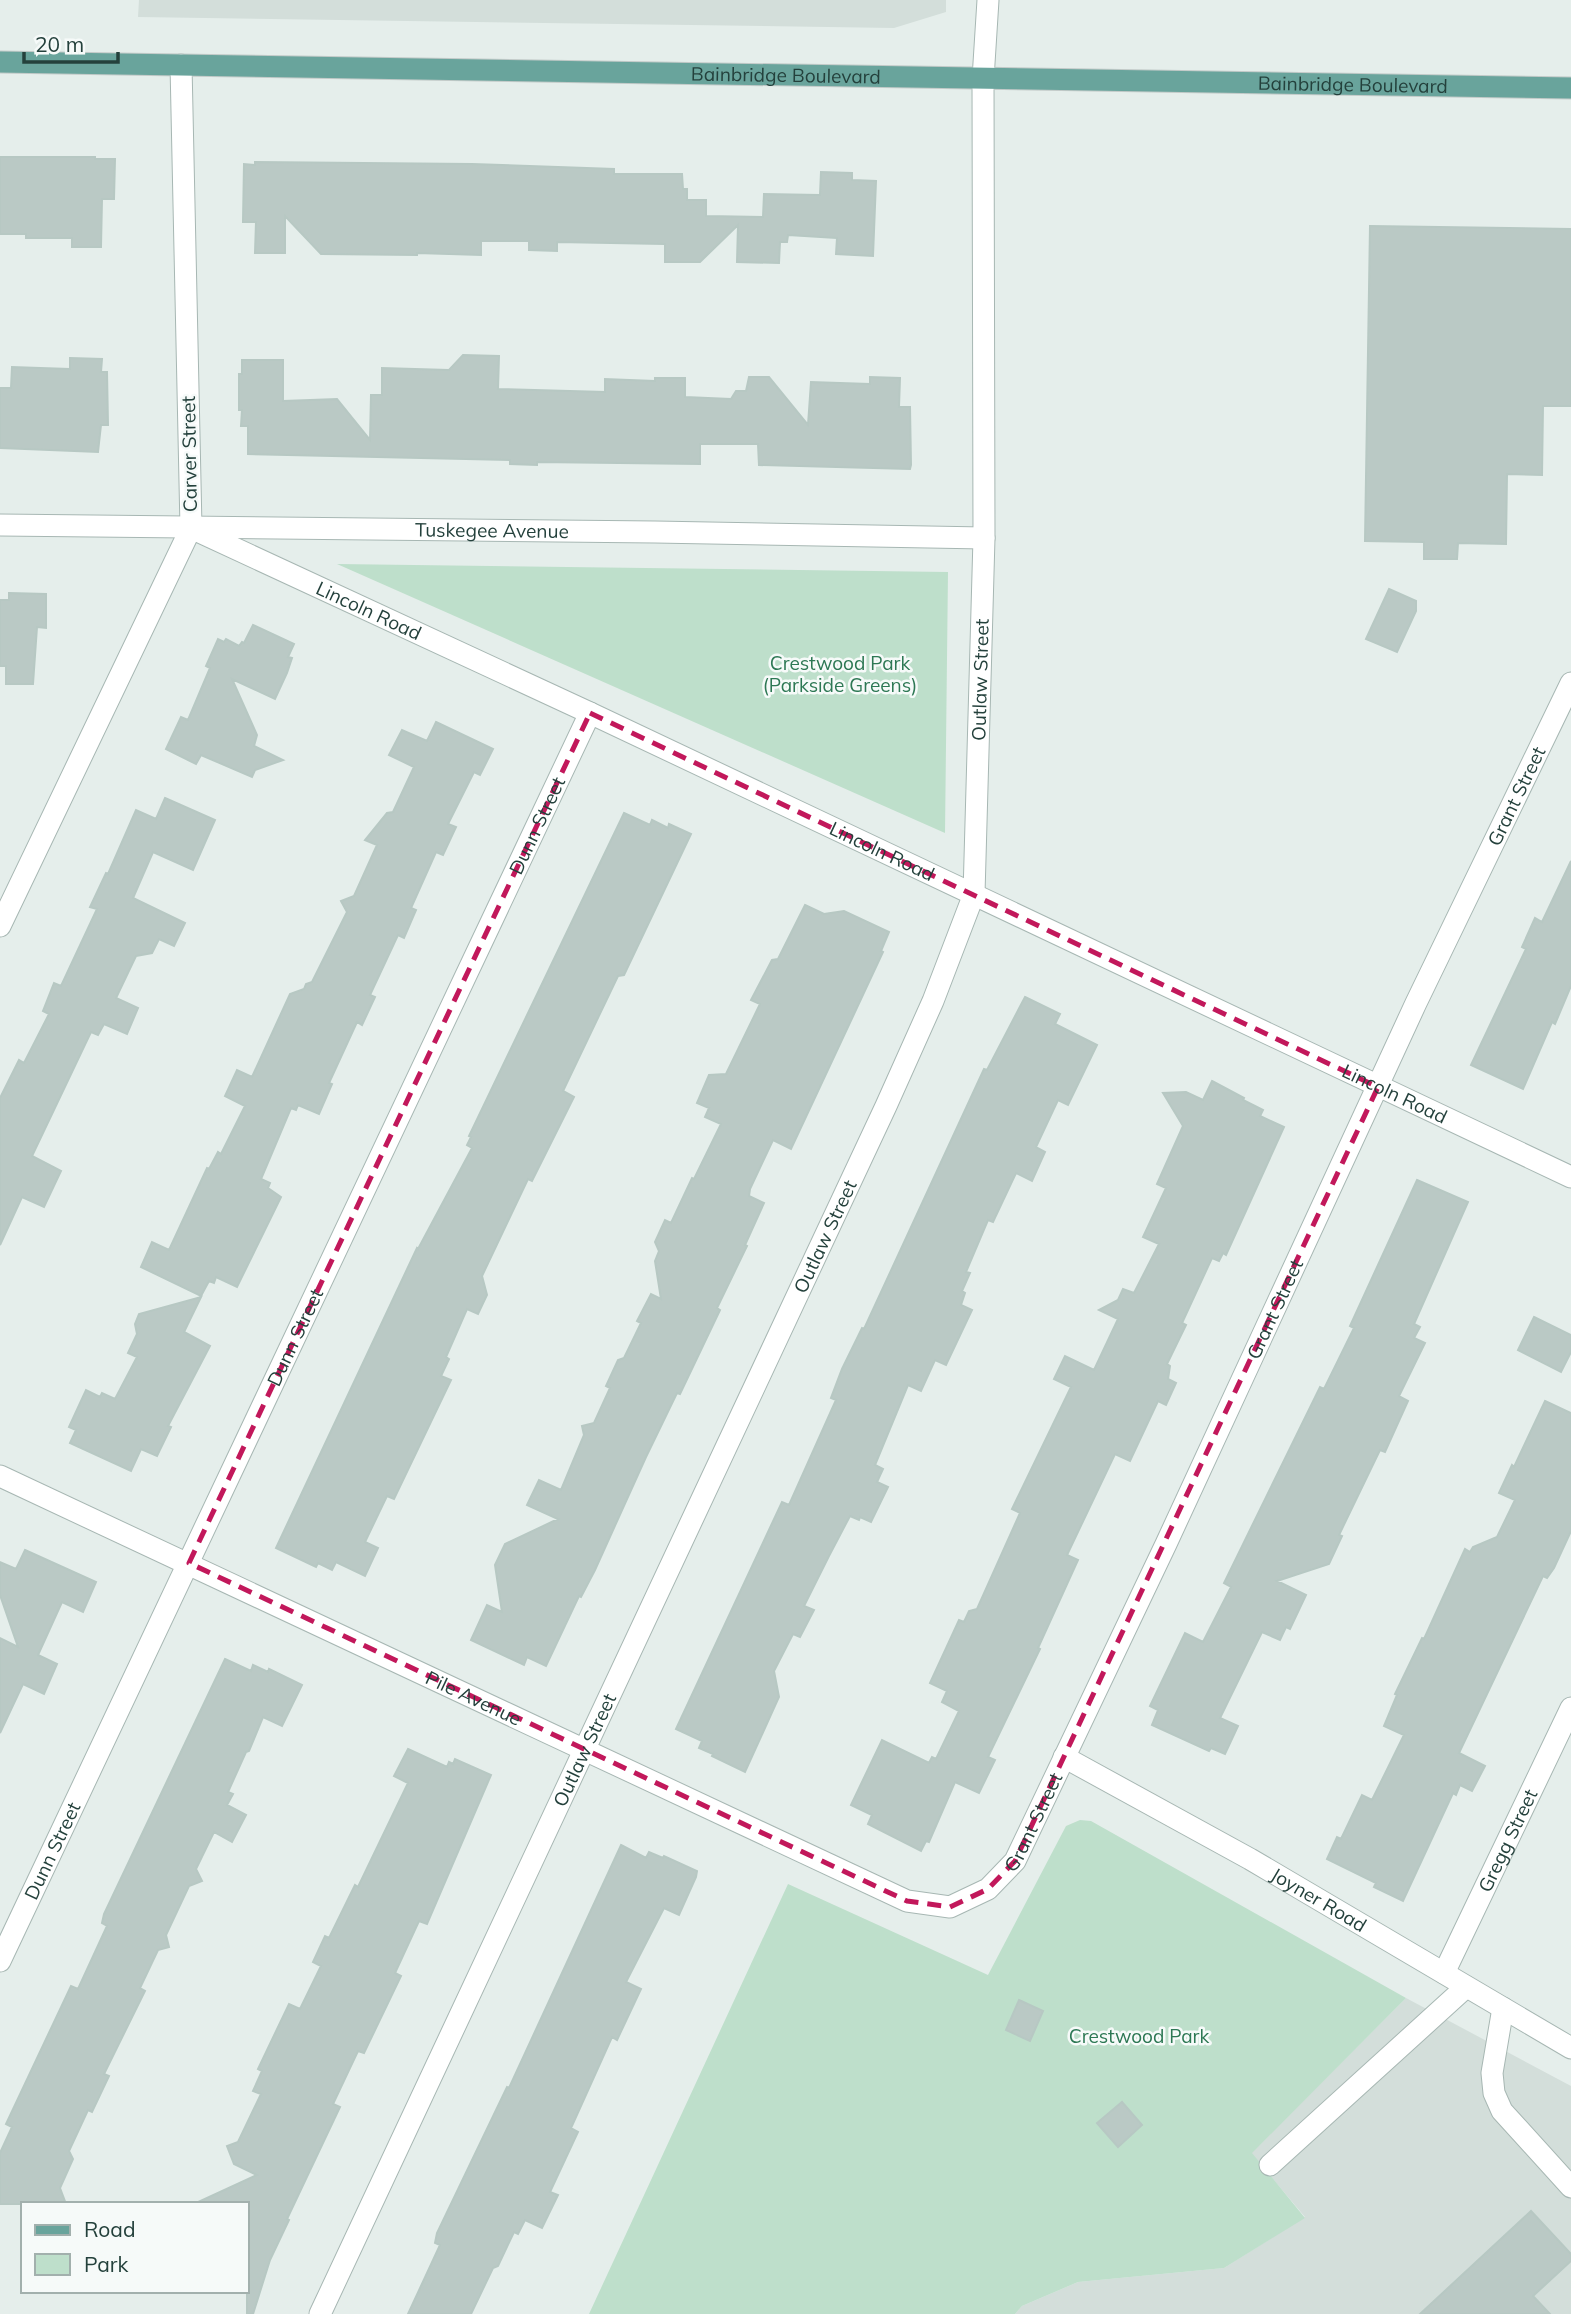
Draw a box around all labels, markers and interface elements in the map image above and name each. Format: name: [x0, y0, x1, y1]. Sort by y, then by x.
scale bar: [24, 21, 119, 65]
text: 20 m: [35, 31, 84, 57]
street label: Bainbridge Boulevard: [691, 61, 881, 89]
street label: Bainbridge Boulevard: [1258, 71, 1448, 98]
street label: Carver Street: [176, 395, 202, 512]
street label: Tuskegee Avenue: [415, 517, 569, 543]
street label: Lincoln Road: [312, 576, 425, 645]
street label: Outlaw Street: [966, 618, 994, 741]
park label: Crestwood Park (Parkside Greens): [763, 651, 917, 697]
street label: Grant Street: [1482, 742, 1551, 850]
street label: Dunn Street: [504, 773, 570, 878]
street label: Lincoln Road: [826, 816, 939, 886]
street label: Lincoln Road: [1338, 1059, 1451, 1129]
street label: Outlaw Street: [788, 1176, 862, 1297]
street label: Grant Street: [1241, 1255, 1308, 1363]
street label: Dunn Street: [262, 1284, 328, 1390]
street label: Pile Avenue: [422, 1665, 525, 1731]
street label: Outlaw Street: [548, 1689, 621, 1810]
street label: Grant Street: [999, 1768, 1068, 1877]
street label: Gregg Street: [1473, 1785, 1543, 1896]
street label: Dunn Street: [19, 1798, 86, 1903]
street label: Joyner Road: [1267, 1862, 1371, 1937]
park label: Crestwood Park: [1069, 2024, 1210, 2048]
legend: [21, 2202, 248, 2293]
text: Road: [84, 2216, 135, 2242]
text: Park: [84, 2251, 128, 2277]

